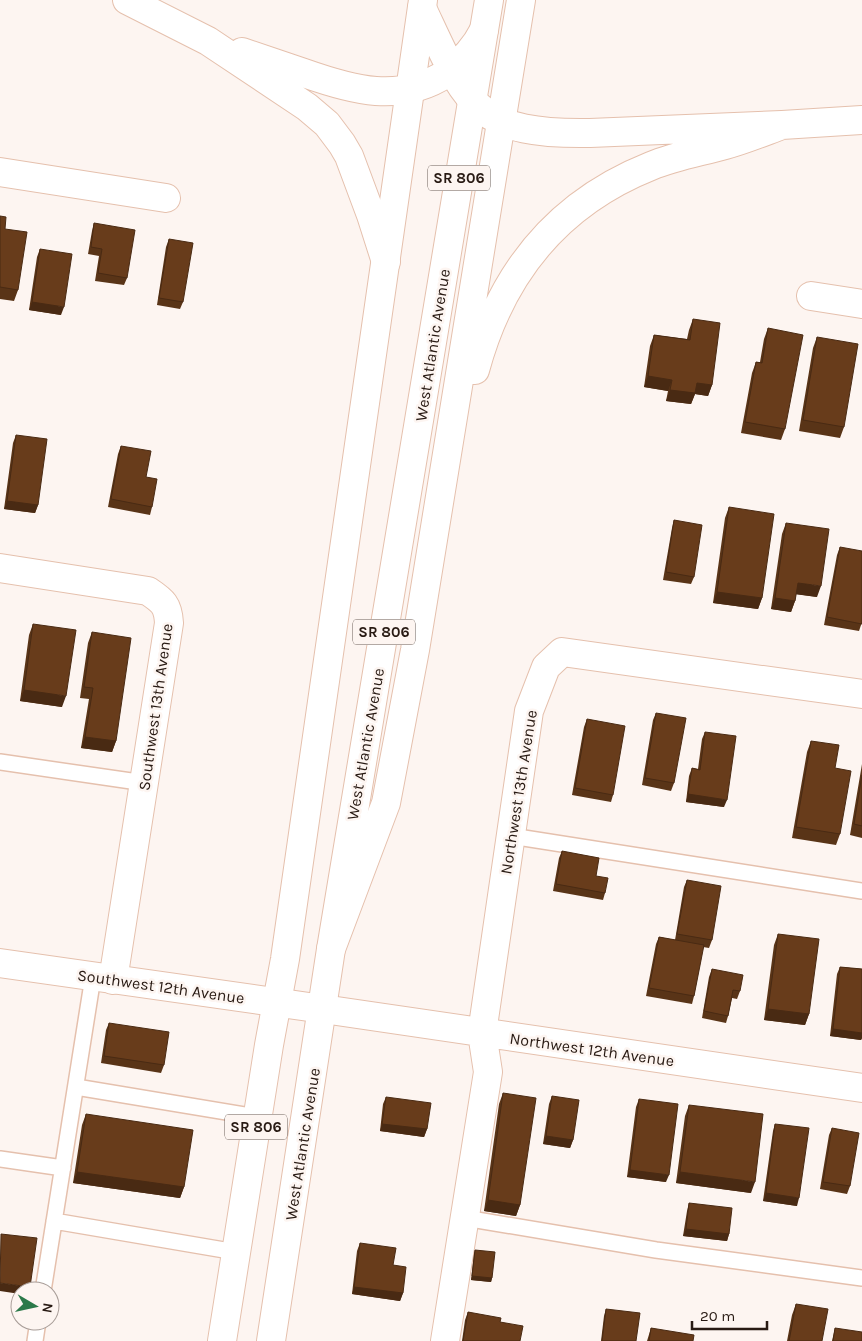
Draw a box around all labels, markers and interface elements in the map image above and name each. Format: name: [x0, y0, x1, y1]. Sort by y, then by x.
road number: SR 806: [428, 166, 490, 190]
street label: West Atlantic Avenue: [411, 268, 454, 423]
road number: SR 806: [353, 620, 415, 644]
street label: Southwest 13th Avenue: [134, 622, 177, 792]
street label: West Atlantic Avenue: [343, 667, 388, 822]
street label: Northwest 13th Avenue: [496, 709, 541, 876]
street label: Southwest 12th Avenue: [76, 965, 246, 1008]
street label: Northwest 12th Avenue: [508, 1029, 675, 1070]
street label: West Atlantic Avenue: [281, 1067, 324, 1222]
road number: SR 806: [225, 1114, 287, 1140]
north arrow: [10, 1281, 60, 1331]
scale bar: [692, 1298, 767, 1330]
text: N: [38, 1302, 57, 1314]
text: 20 m: [700, 1307, 735, 1325]

